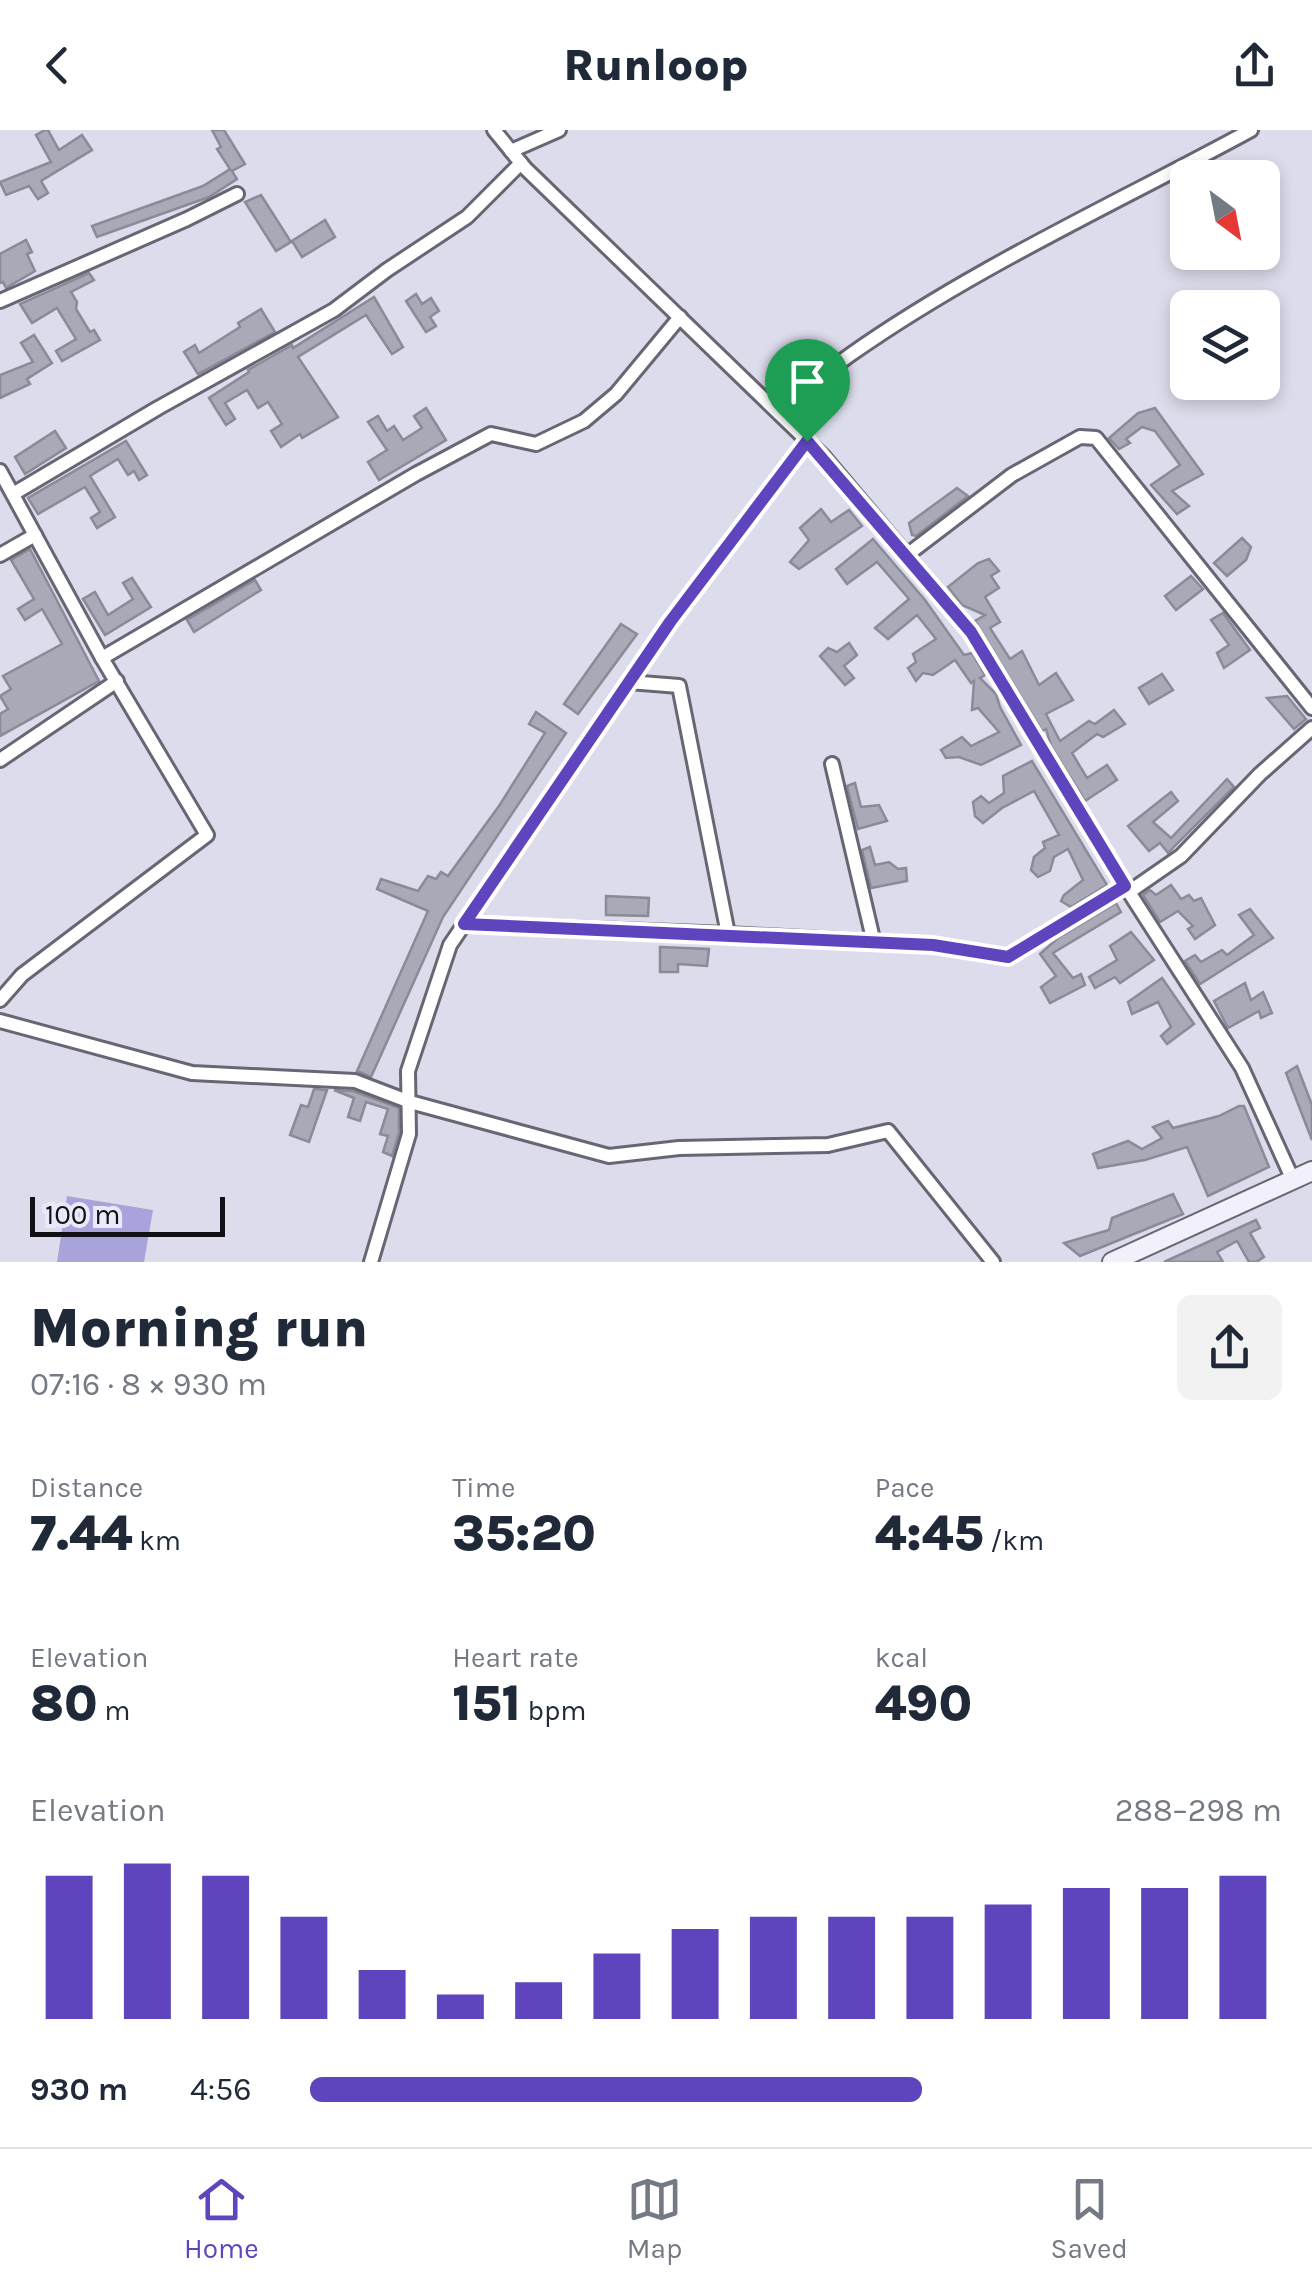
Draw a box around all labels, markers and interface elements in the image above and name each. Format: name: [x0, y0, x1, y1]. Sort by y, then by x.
icon: back: [30, 38, 85, 93]
icon: share: [1227, 38, 1282, 93]
text: Runloop: [564, 39, 748, 91]
north arrow: [1170, 160, 1280, 270]
map controls: [1170, 160, 1280, 400]
button: layers: [1170, 290, 1280, 400]
pin: [765, 339, 850, 442]
icon: arrive: [780, 354, 835, 409]
scale bar: [30, 1192, 225, 1236]
text: 100 m: [45, 1198, 120, 1231]
button: share: [1177, 1295, 1282, 1400]
text: Morning run: [30, 1296, 368, 1360]
text: 07:16 · 8 × 930 m: [30, 1366, 267, 1403]
text: Distance: [30, 1471, 143, 1504]
text: Time: [452, 1471, 515, 1504]
text: Pace: [875, 1471, 934, 1504]
text: 7.44: [30, 1504, 132, 1563]
text: 35:20: [452, 1504, 596, 1563]
text: 4:45: [875, 1504, 984, 1563]
text: km: [132, 1524, 181, 1557]
text: /km: [984, 1524, 1044, 1557]
text: Elevation: [30, 1641, 149, 1674]
text: Heart rate: [452, 1641, 579, 1674]
text: kcal: [875, 1641, 928, 1674]
text: 80: [30, 1674, 98, 1733]
text: 151: [452, 1674, 521, 1733]
text: 490: [875, 1674, 972, 1733]
text: m: [98, 1694, 131, 1727]
text: bpm: [521, 1694, 587, 1727]
text: Elevation: [30, 1792, 165, 1829]
text: 288–298 m: [1115, 1792, 1282, 1829]
text: 930 m: [30, 2071, 128, 2108]
text: 4:56: [190, 2071, 252, 2108]
tab: Home: [184, 2172, 259, 2265]
tab: Map: [627, 2172, 682, 2265]
tab: Saved: [1051, 2172, 1128, 2265]

